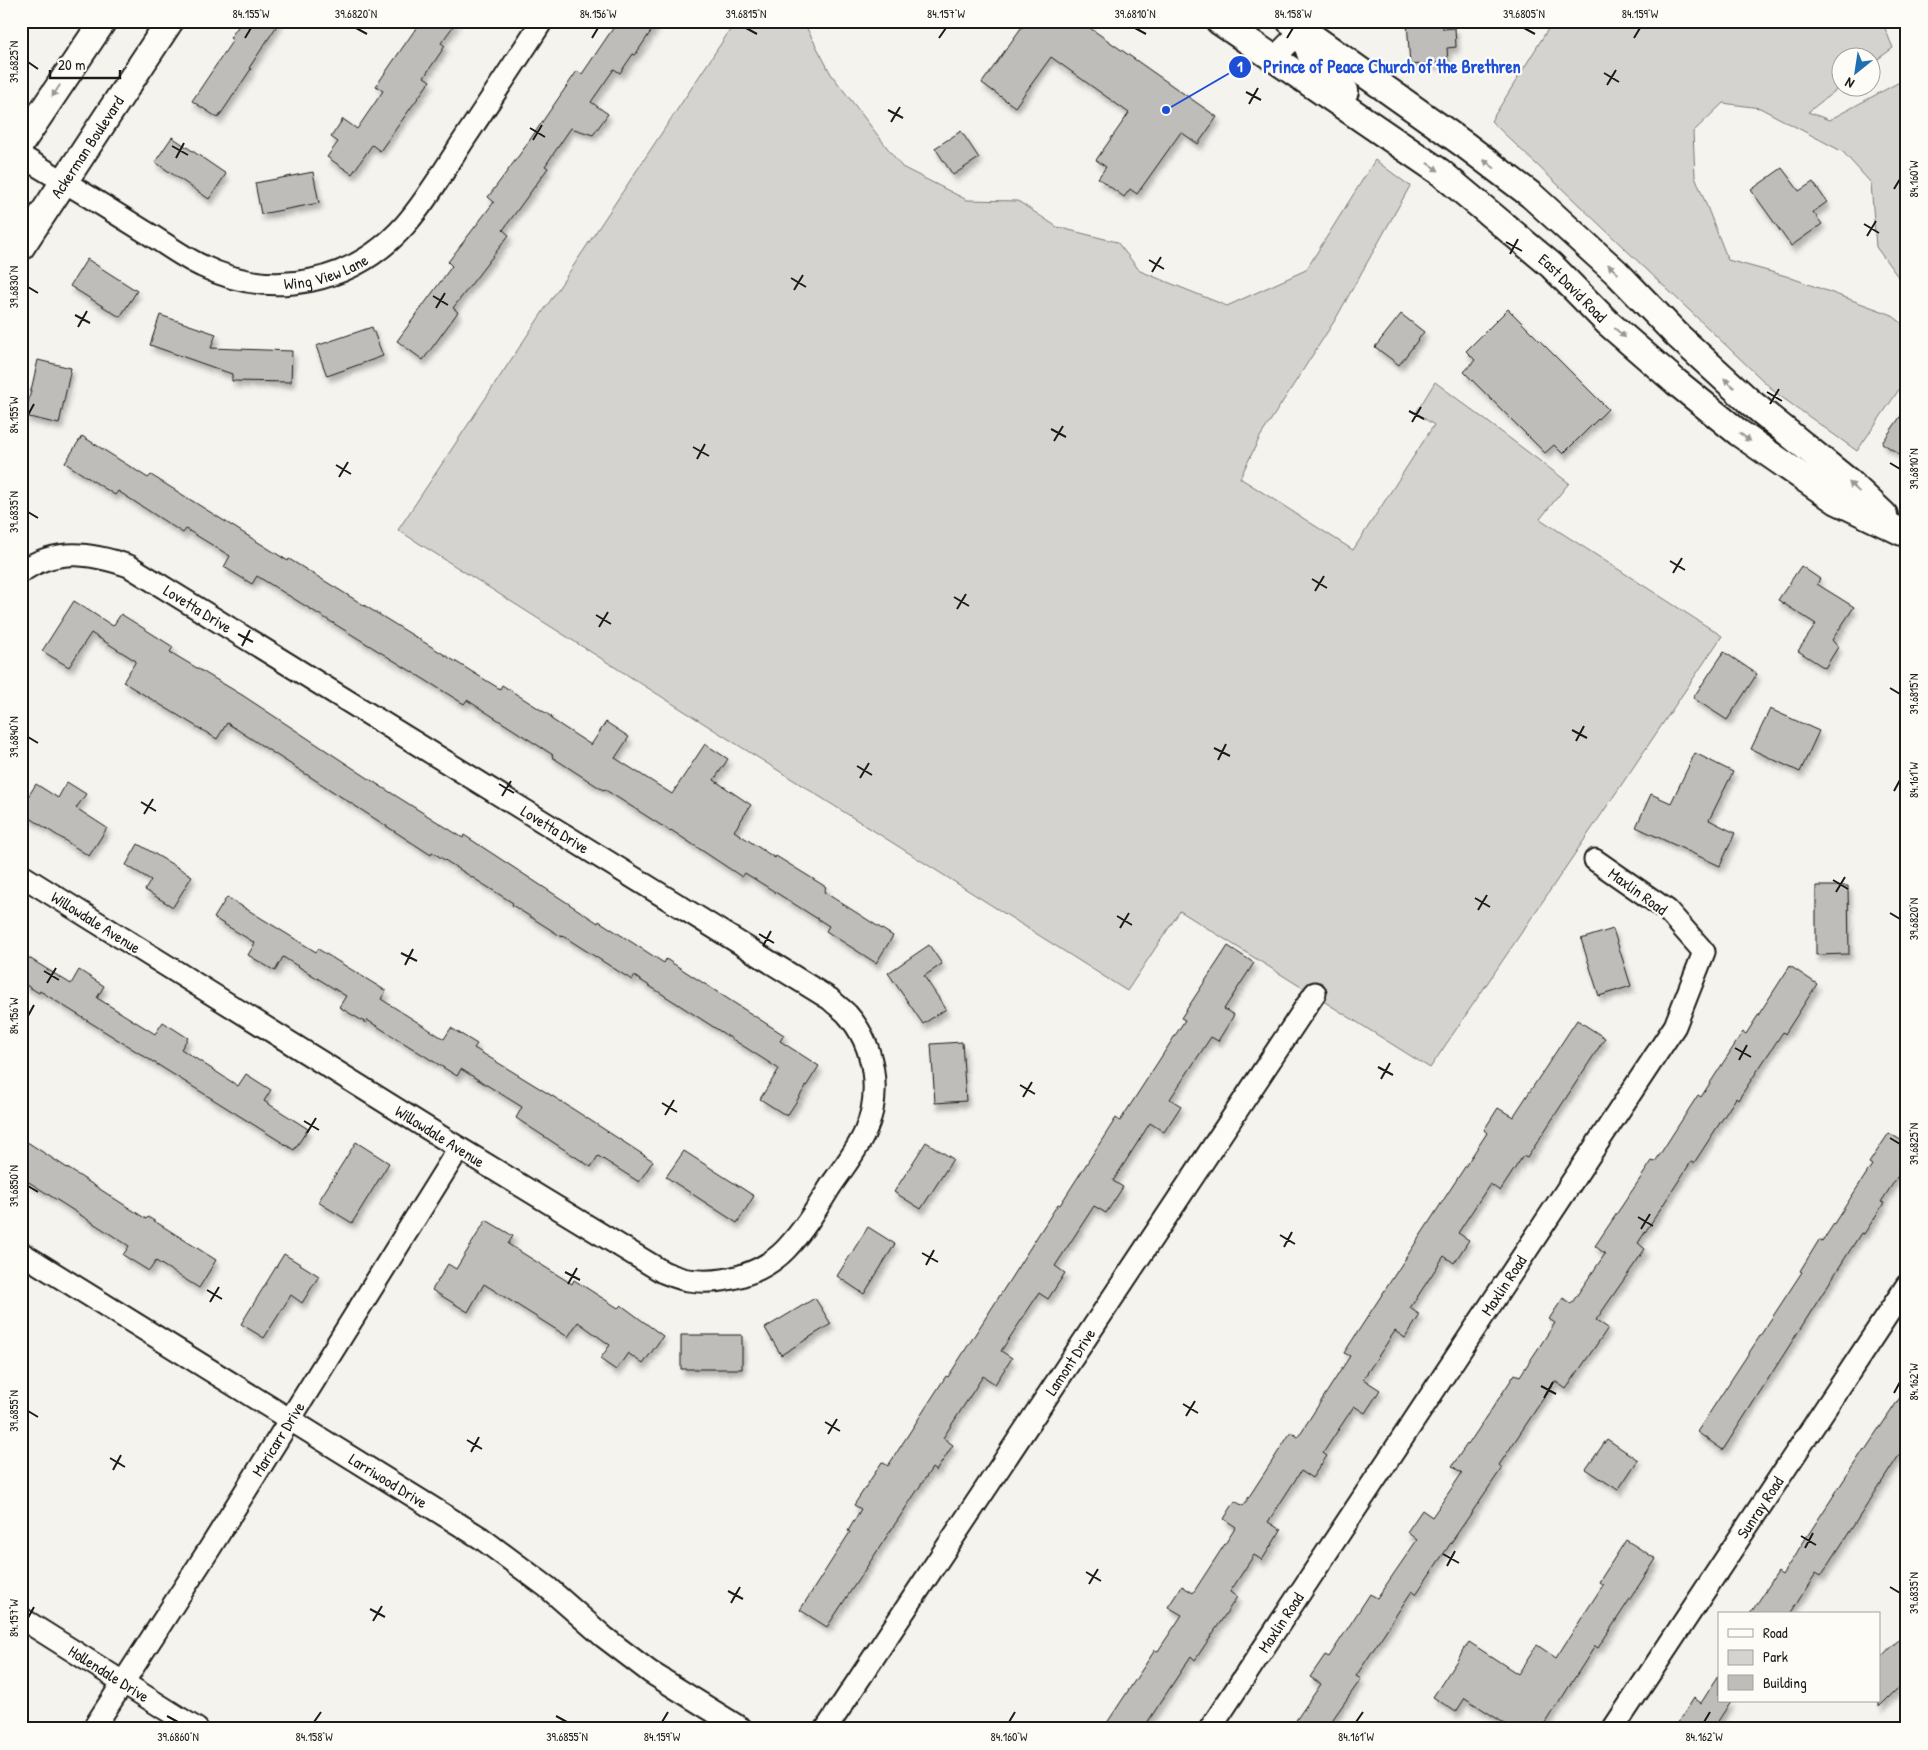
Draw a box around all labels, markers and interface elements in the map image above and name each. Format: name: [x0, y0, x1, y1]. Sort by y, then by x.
text: 84.155°W: [233, 5, 270, 22]
text: 39.6820°N: [335, 5, 377, 22]
text: 84.156°W: [580, 5, 617, 22]
text: 39.6815°N: [726, 5, 766, 22]
text: 84.157°W: [927, 5, 966, 22]
text: 39.6810°N: [1114, 5, 1156, 22]
text: 84.158°W: [1274, 5, 1312, 22]
text: 39.6805°N: [1503, 5, 1545, 22]
text: 84.159°W: [1622, 5, 1659, 22]
text: 39.6825°N: [5, 41, 22, 83]
scale bar: [50, 48, 120, 80]
north arrow: [1830, 48, 1880, 98]
callout: Prince of Peace Church of the Brethren: [1228, 51, 1530, 84]
text: 20 m: [58, 54, 85, 75]
text: Prince of Peace Church of the Brethren: [1263, 54, 1521, 79]
text: 1: [1237, 56, 1243, 77]
text: N: [1841, 73, 1857, 94]
one-way arrow: [51, 84, 61, 98]
street label: Ackerman Boulevard: [45, 91, 129, 202]
one-way arrow: [1483, 158, 1496, 169]
text: 84.160°W: [1905, 160, 1922, 197]
one-way arrow: [1426, 162, 1440, 172]
street label: Wing View Lane: [283, 248, 373, 295]
street label: East David Road: [1534, 248, 1612, 327]
one-way arrow: [1607, 263, 1619, 275]
text: 39.6830°N: [5, 266, 22, 308]
one-way arrow: [1613, 327, 1625, 339]
one-way arrow: [1723, 377, 1735, 389]
text: 84.155°W: [5, 396, 22, 433]
one-way arrow: [1738, 432, 1751, 442]
text: 39.6810°N: [1905, 448, 1922, 490]
one-way arrow: [1848, 481, 1860, 493]
text: 39.6835°N: [5, 491, 22, 533]
street label: Lovetta Drive: [160, 579, 237, 638]
text: 39.6815°N: [1905, 674, 1922, 714]
text: 39.6840°N: [5, 716, 22, 758]
text: 84.161°W: [1905, 761, 1922, 798]
street label: Lovetta Drive: [517, 800, 594, 859]
street label: Maxlin Road: [1604, 862, 1672, 920]
street label: Willowdale Avenue: [47, 886, 145, 959]
text: 39.6820°N: [1905, 898, 1922, 940]
text: 84.156°W: [5, 997, 22, 1034]
street label: Willowdale Avenue: [391, 1100, 489, 1173]
text: 39.6825°N: [1905, 1123, 1922, 1165]
text: 39.6850°N: [5, 1165, 22, 1207]
street label: Maxlin Road: [1476, 1251, 1531, 1320]
street label: Lamont Drive: [1040, 1323, 1101, 1399]
text: 84.162°W: [1905, 1363, 1922, 1401]
text: 39.6855°N: [5, 1390, 22, 1432]
street label: Maricarr Drive: [246, 1397, 310, 1481]
street label: Larriwood Drive: [345, 1448, 432, 1514]
street label: Sunray Road: [1731, 1472, 1788, 1543]
text: 39.6835°N: [1905, 1572, 1922, 1614]
street label: Maxlin Road: [1253, 1588, 1309, 1657]
text: 84.157°W: [5, 1598, 22, 1637]
legend: [1718, 1612, 1880, 1702]
text: Road: [1763, 1622, 1788, 1643]
street label: Hollendale Drive: [64, 1640, 154, 1708]
text: Park: [1763, 1646, 1788, 1667]
text: Building: [1763, 1672, 1807, 1693]
text: 39.6860°N: [157, 1728, 199, 1745]
text: 84.158°W: [295, 1728, 333, 1745]
text: 39.6855°N: [546, 1728, 588, 1745]
text: 84.159°W: [644, 1728, 681, 1745]
text: 84.160°W: [991, 1728, 1028, 1745]
text: 84.161°W: [1338, 1728, 1375, 1745]
text: 84.162°W: [1685, 1728, 1723, 1745]

